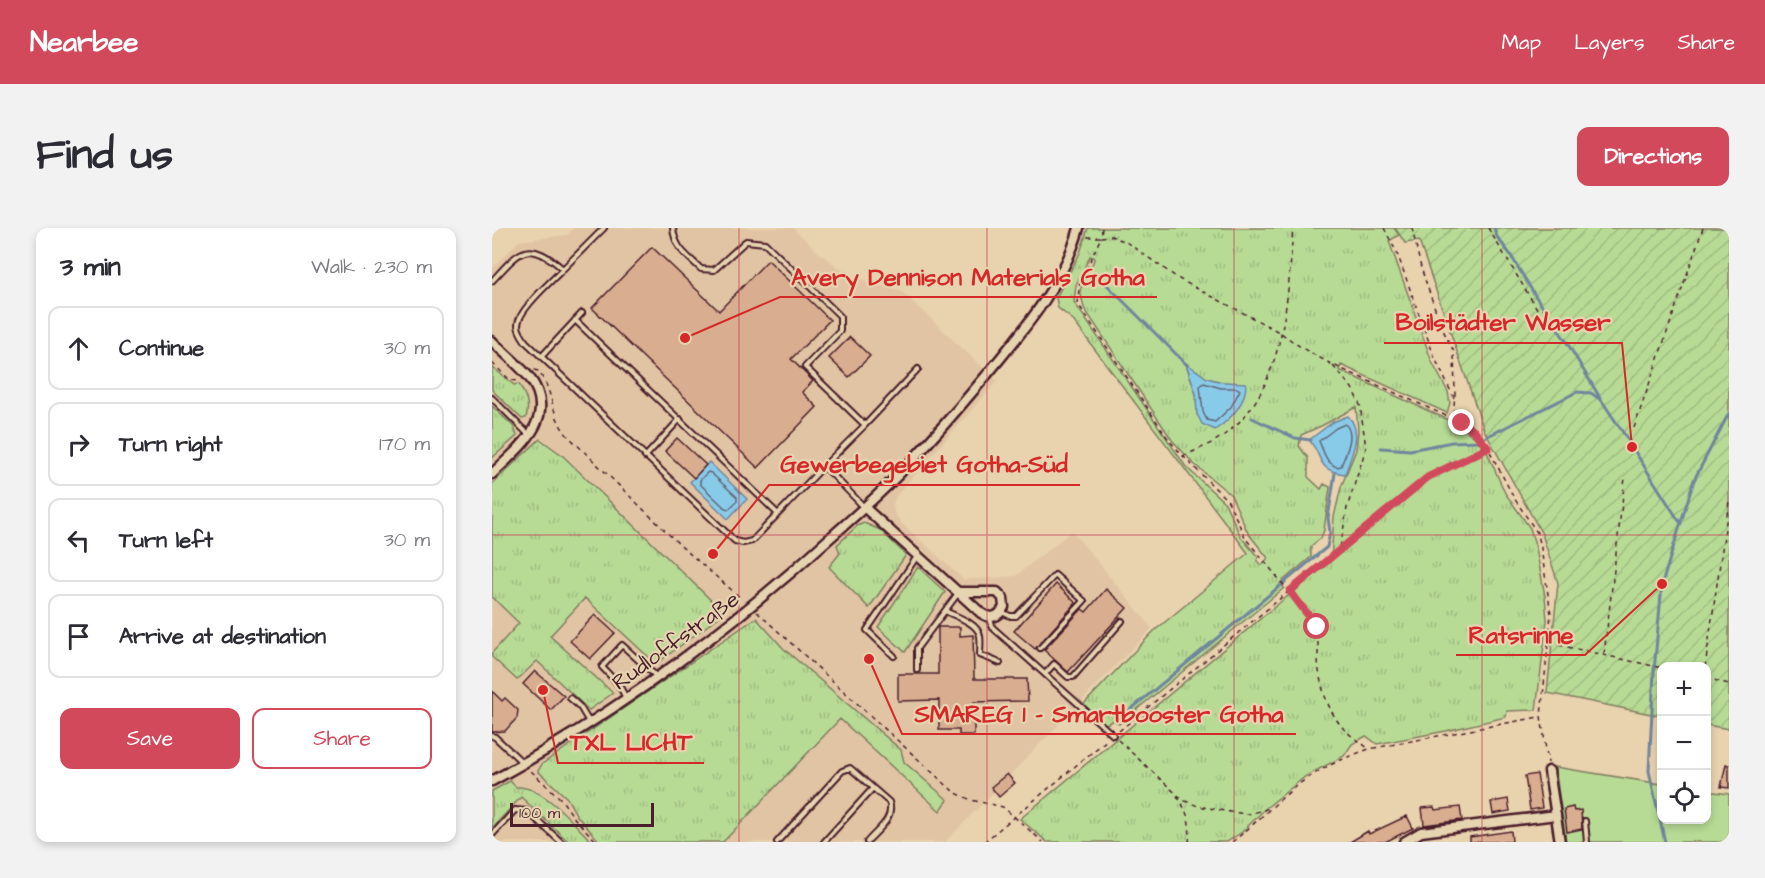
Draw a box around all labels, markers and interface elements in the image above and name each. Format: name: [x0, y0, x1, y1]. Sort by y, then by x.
text: Nearbee: [30, 23, 138, 62]
text: Map: [1501, 28, 1541, 57]
text: Layers: [1574, 28, 1644, 57]
text: Share: [1677, 28, 1735, 57]
text: Find us: [36, 127, 173, 185]
button: Directions: [1577, 127, 1729, 186]
text: 3 min: [60, 249, 121, 285]
text: Walk · 230 m: [311, 253, 432, 281]
callout: Avery Dennison Materials Gotha: [780, 255, 1157, 297]
text: Avery Dennison Materials Gotha: [791, 261, 1145, 297]
callout: Boilstädter Wasser: [1384, 301, 1622, 343]
text: Boilstädter Wasser: [1396, 306, 1611, 340]
icon: ahead: [62, 332, 95, 365]
text: Continue: [119, 333, 204, 364]
text: 30 m: [384, 334, 430, 362]
route end: [1448, 409, 1474, 435]
icon: right: [62, 428, 95, 461]
text: Turn right: [119, 429, 222, 460]
text: 170 m: [379, 430, 430, 458]
callout: Gewerbegebiet Gotha-Süd: [769, 443, 1080, 485]
text: Gewerbegebiet Gotha-Süd: [780, 448, 1069, 483]
icon: left: [62, 524, 95, 557]
text: Turn left: [119, 525, 213, 556]
text: 30 m: [384, 526, 430, 554]
street label: Rudloffstraße: [606, 584, 746, 698]
route start: [1303, 613, 1329, 639]
callout: Ratsrinne: [1456, 613, 1585, 655]
text: Ratsrinne: [1469, 619, 1573, 653]
icon: arrive: [62, 620, 95, 653]
text: Arrive at destination: [119, 621, 326, 652]
map controls: [1657, 662, 1711, 824]
button: +: [1657, 662, 1711, 716]
callout: SMAREG 1 – Smartbooster Gotha: [902, 692, 1296, 734]
text: SMAREG 1 – Smartbooster Gotha: [913, 698, 1284, 732]
button: Save: [60, 708, 240, 769]
button: Share: [252, 708, 432, 769]
button: −: [1657, 716, 1711, 770]
callout: TXL LICHT: [558, 721, 704, 763]
text: TXL LICHT: [569, 726, 693, 760]
button: locate: [1657, 770, 1711, 824]
scale bar: [510, 800, 654, 828]
text: 100 m: [519, 802, 560, 824]

